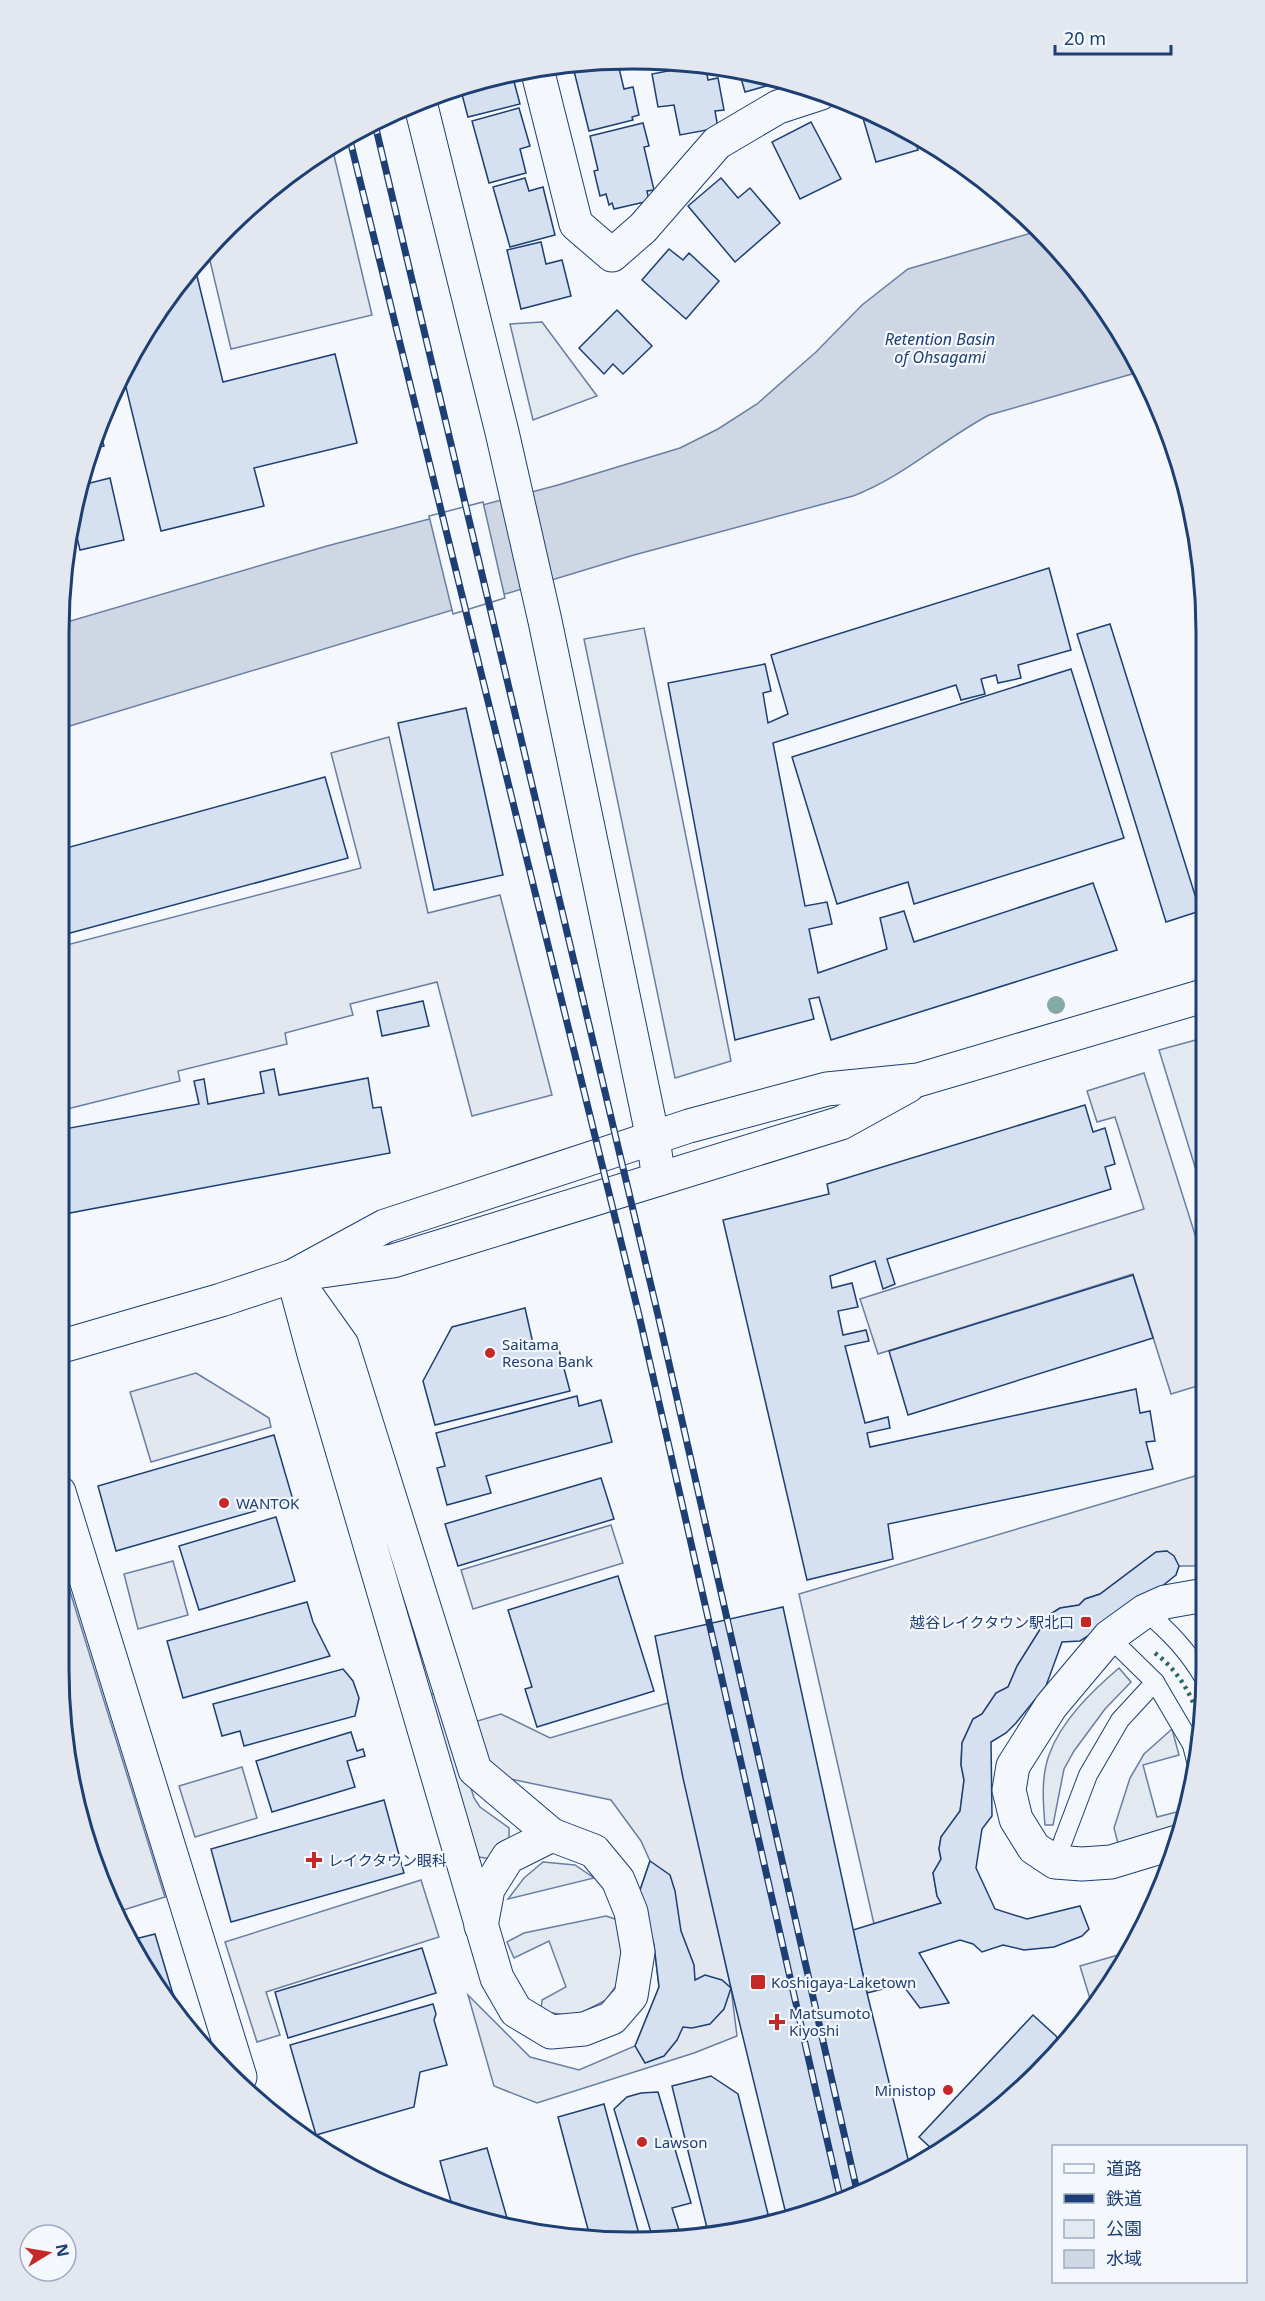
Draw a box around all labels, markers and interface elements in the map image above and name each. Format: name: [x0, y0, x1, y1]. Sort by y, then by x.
scale bar: [1055, 18, 1170, 56]
text: 20 m: [1064, 26, 1106, 50]
water label: Retention Basin of Ohsagami: [885, 328, 995, 368]
place label: Saitama Resona Bank: [502, 1334, 593, 1371]
marker: Saitama Resona Bank: [483, 1346, 497, 1360]
place label: WANTOK: [236, 1493, 300, 1513]
marker: WANTOK: [217, 1496, 231, 1510]
place label: 越谷レイクタウン駅北口: [909, 1612, 1074, 1632]
marker: 越谷レイクタウン駅北口: [1079, 1615, 1093, 1629]
place label: レイクタウン眼科: [328, 1850, 447, 1870]
marker: レイクタウン眼科: [305, 1851, 323, 1869]
place label: Koshigaya-Laketown: [771, 1972, 916, 1992]
marker: Koshigaya-Laketown: [749, 1973, 767, 1991]
place label: Matsumoto Kiyoshi: [789, 2003, 870, 2040]
marker: Matsumoto Kiyoshi: [770, 2015, 784, 2029]
place label: Ministop: [874, 2080, 936, 2100]
marker: Ministop: [941, 2083, 955, 2097]
place label: Lawson: [654, 2132, 708, 2152]
marker: Lawson: [635, 2135, 649, 2149]
legend: [1052, 2145, 1247, 2283]
text: 道路: [1106, 2156, 1142, 2180]
text: 鉄道: [1106, 2186, 1142, 2210]
text: 公園: [1106, 2216, 1142, 2240]
north arrow: [18, 2223, 78, 2283]
text: N: [51, 2242, 75, 2259]
text: 水域: [1106, 2246, 1142, 2270]

